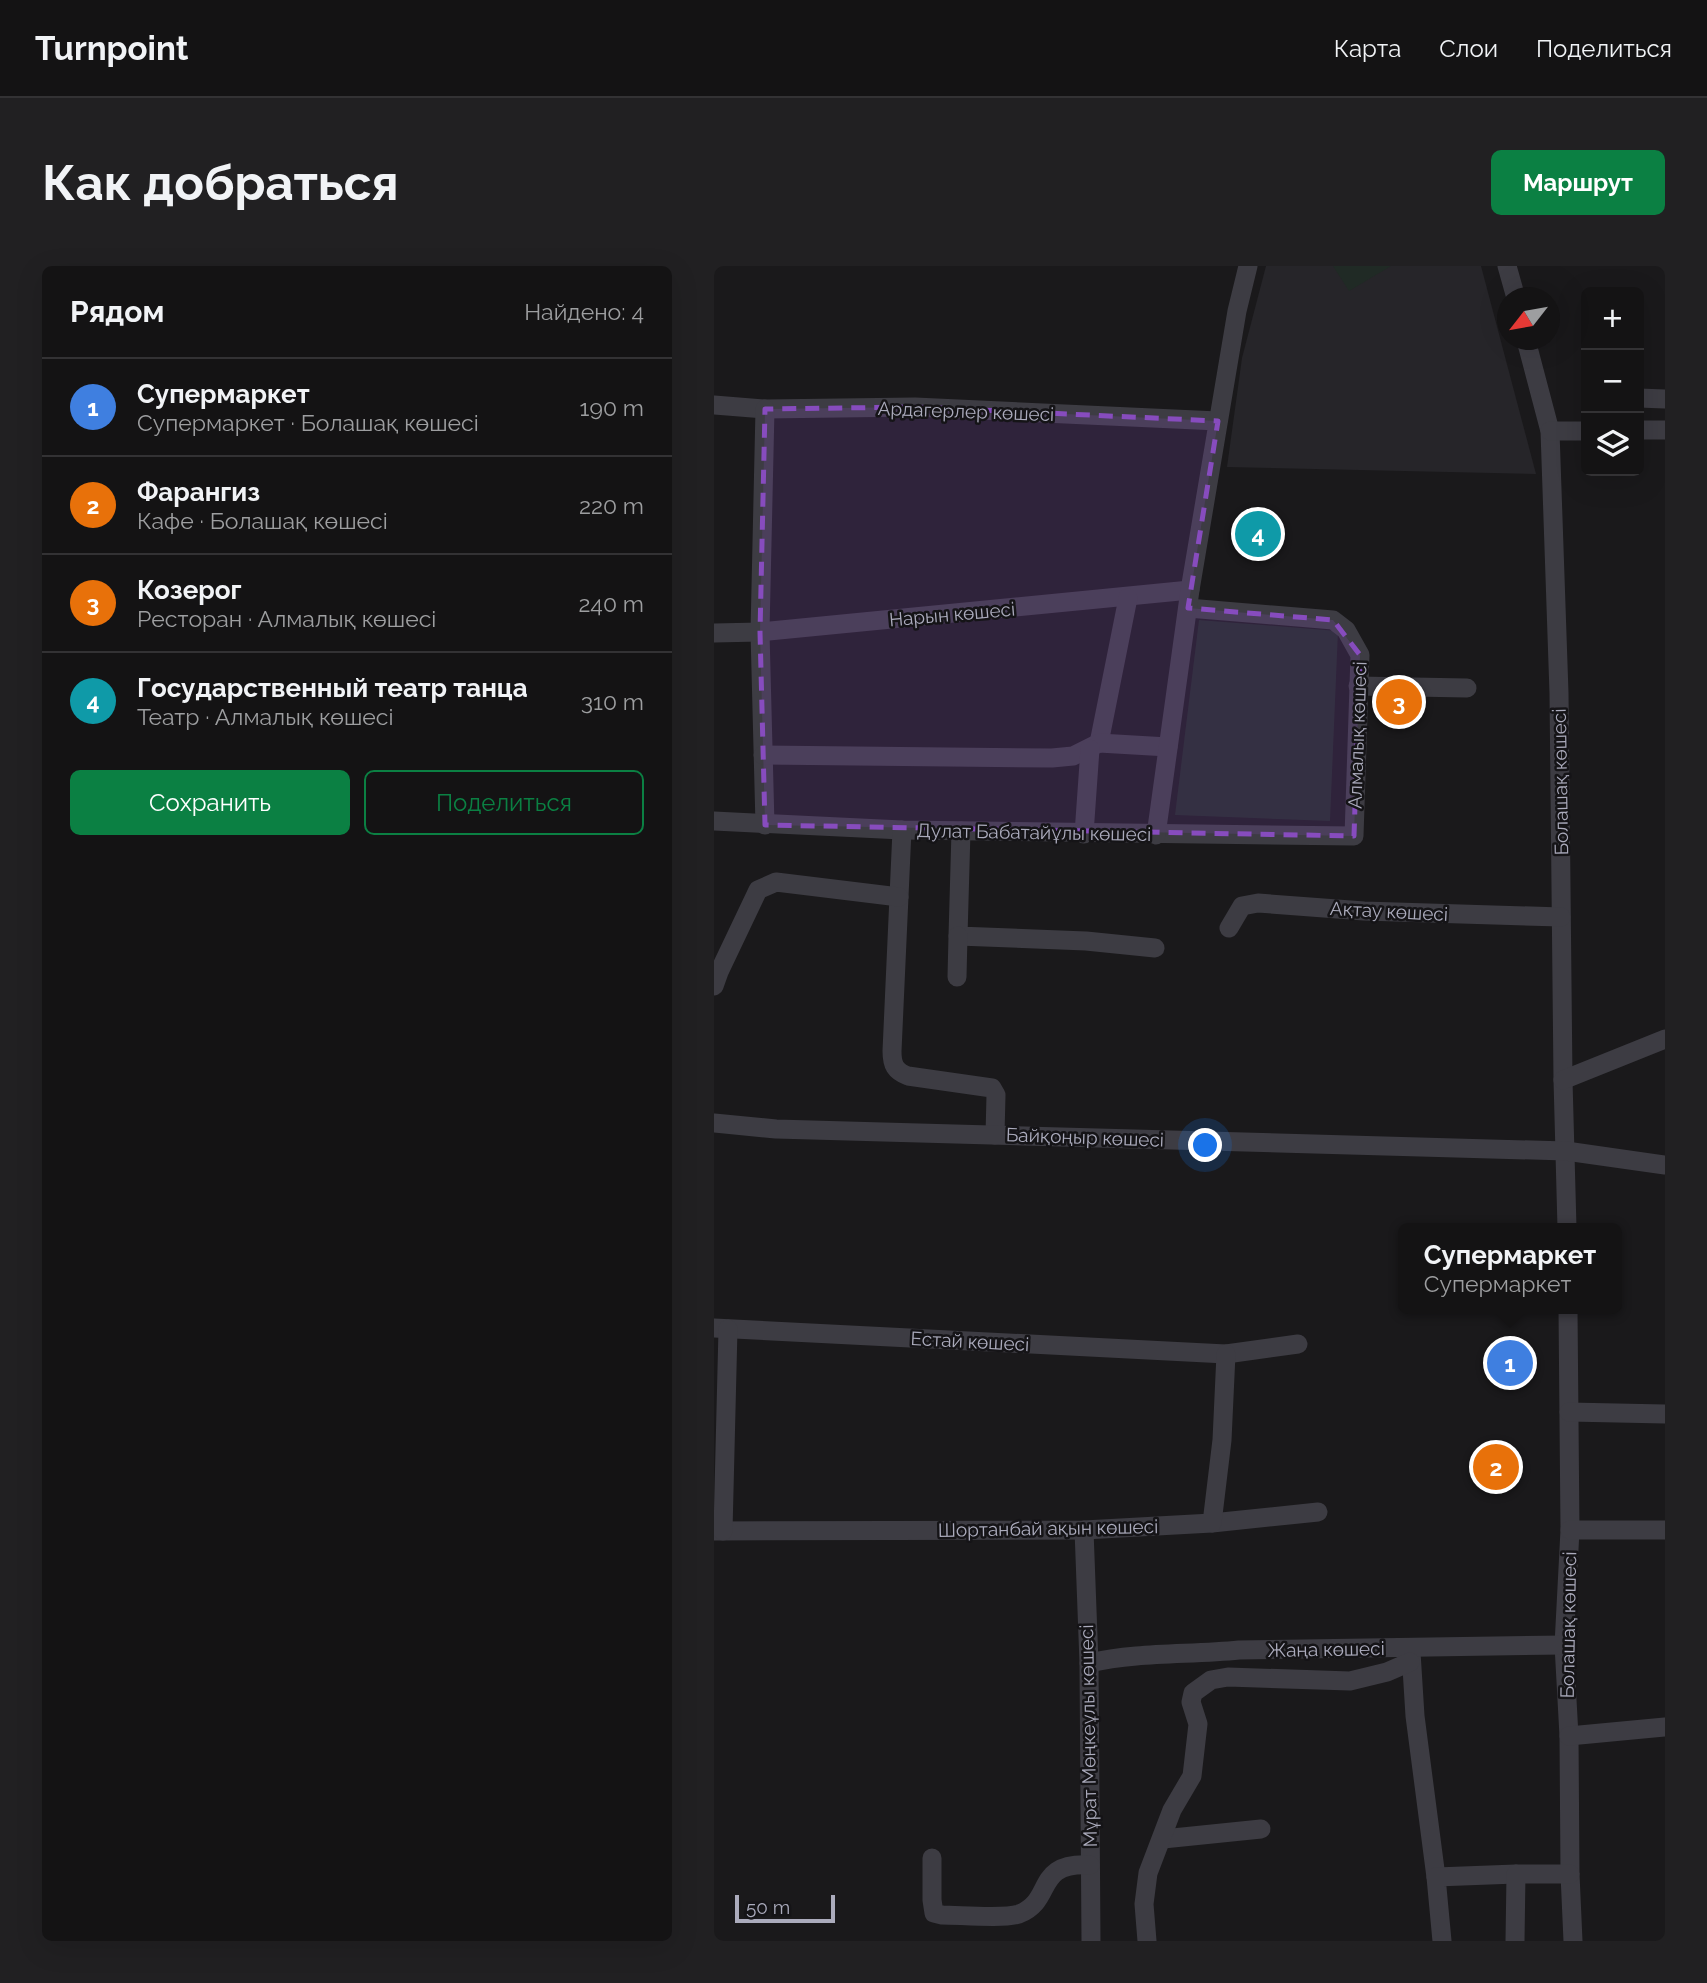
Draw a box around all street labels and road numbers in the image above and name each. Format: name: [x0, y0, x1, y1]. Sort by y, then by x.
street label: Ардагерлер көшесі: [877, 397, 1055, 425]
street label: Нарын көшесі: [888, 598, 1016, 630]
street label: Алмалық көшесі: [1343, 661, 1371, 809]
street label: Болашақ көшесі: [1548, 708, 1572, 856]
street label: Дулат Бабатайұлы көшесі: [916, 819, 1152, 845]
street label: Ақтау көшесі: [1329, 897, 1449, 925]
street label: Байқоңыр көшесі: [1006, 1123, 1164, 1151]
street label: Естай көшесі: [910, 1327, 1030, 1355]
street label: Шортанбай ақын көшесі: [938, 1515, 1158, 1541]
street label: Болашақ көшесі: [1556, 1551, 1580, 1699]
street label: Мұрат Мөңкеұлы көшесі: [1075, 1624, 1101, 1848]
street label: Жаңа көшесі: [1267, 1637, 1385, 1661]

